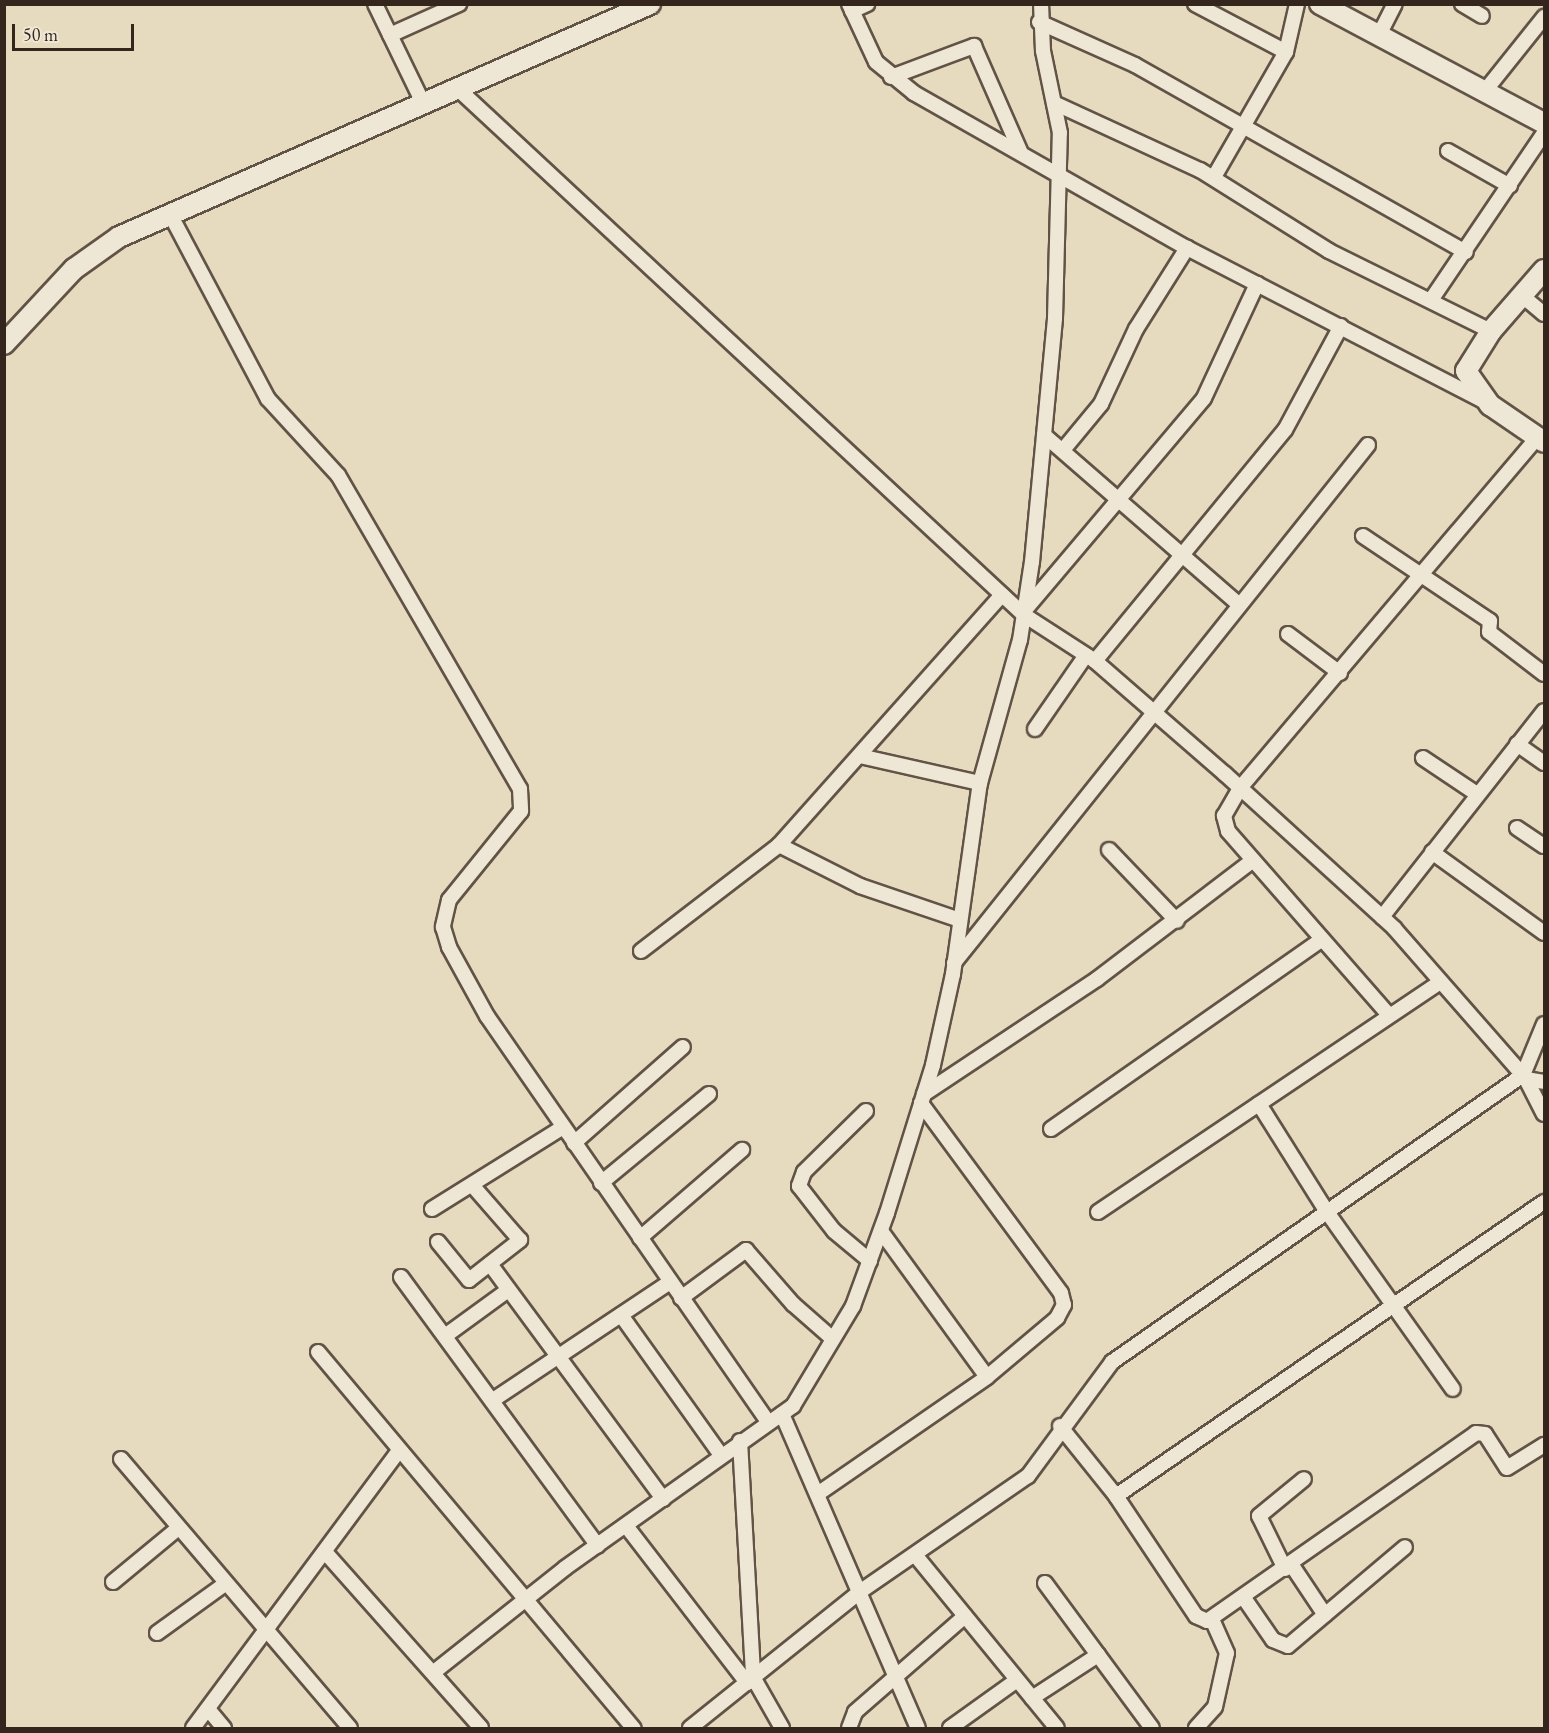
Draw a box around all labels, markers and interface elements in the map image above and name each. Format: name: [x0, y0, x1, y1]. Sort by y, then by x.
scale bar: [15, 12, 136, 50]
text: 50 m: [23, 23, 58, 46]

